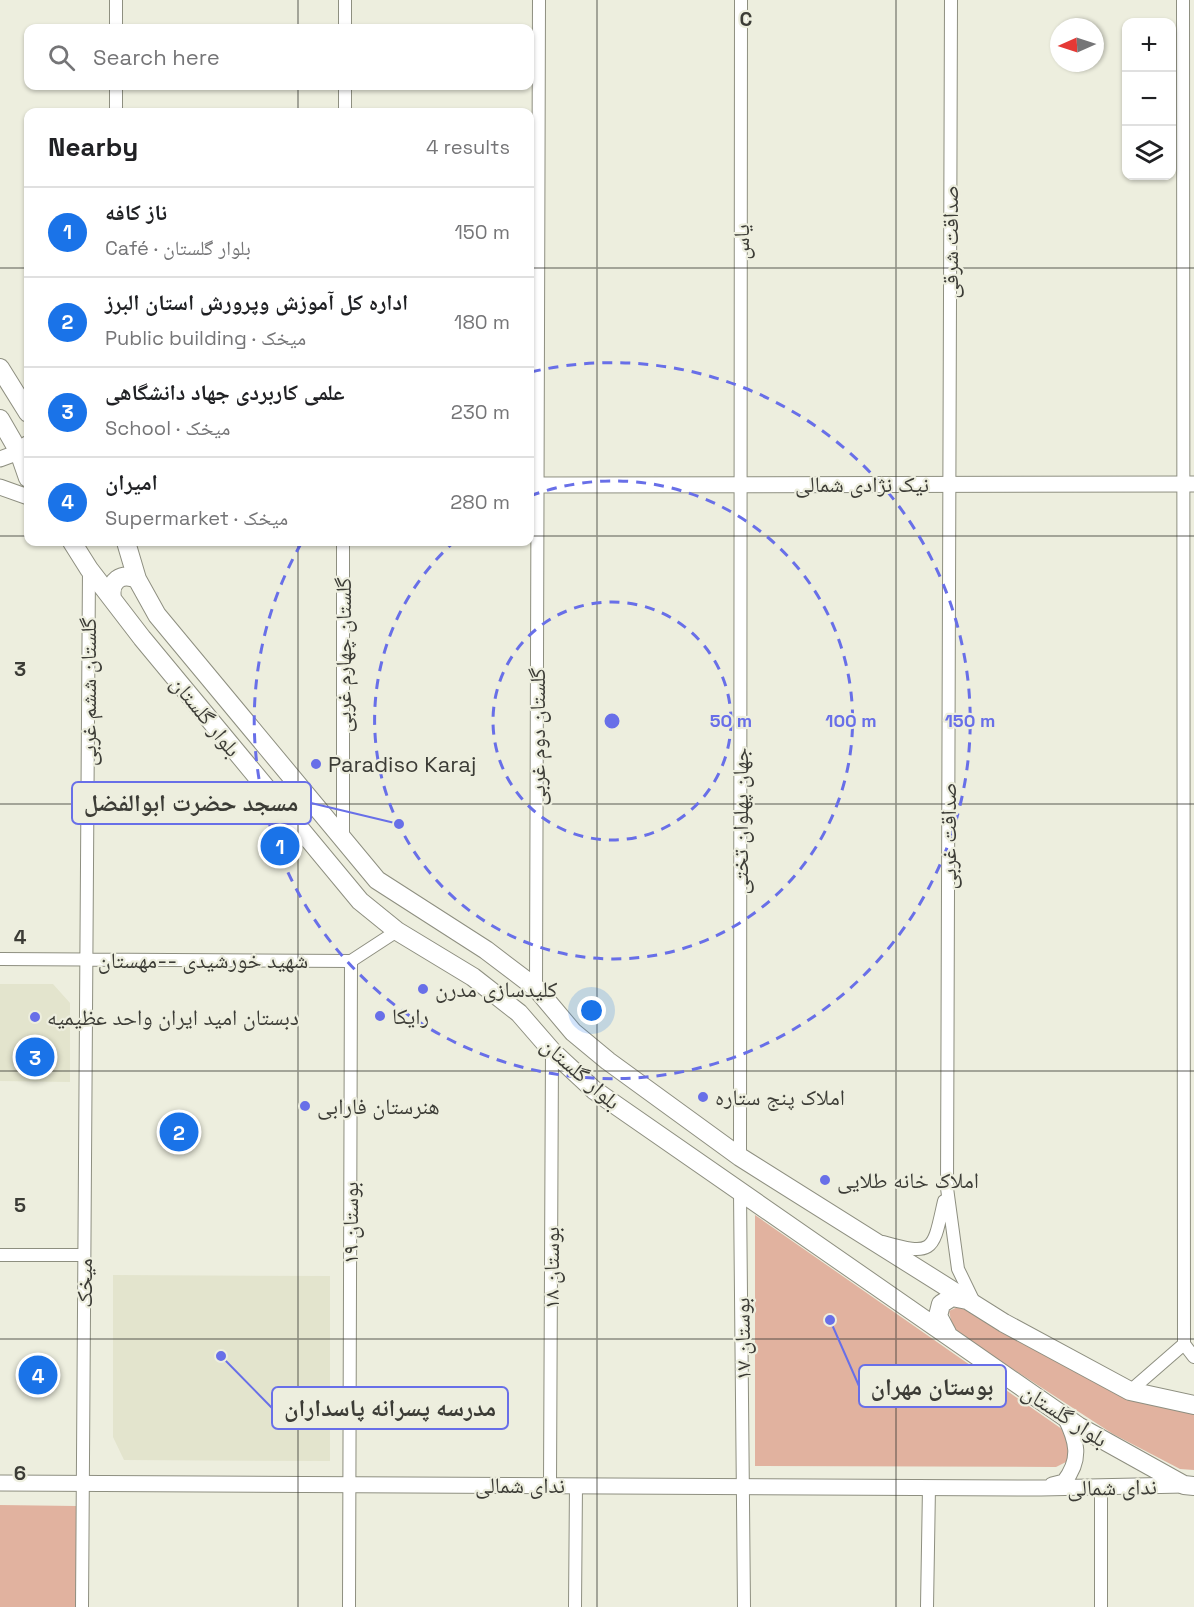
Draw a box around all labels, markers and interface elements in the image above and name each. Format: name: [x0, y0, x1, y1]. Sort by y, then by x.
text: C: [740, 6, 753, 32]
north arrow: [1050, 18, 1104, 72]
map controls: [1122, 18, 1176, 180]
button: +: [1122, 18, 1176, 72]
search box: [24, 24, 534, 90]
icon: search: [45, 41, 78, 74]
text: Search here: [93, 43, 220, 71]
button: −: [1122, 72, 1176, 126]
button: layers: [1122, 126, 1176, 180]
text: Nearby: [48, 130, 138, 164]
text: 4 results: [426, 134, 510, 160]
street label: صداقت شرقی: [936, 185, 964, 299]
text: ناز کافه: [105, 198, 167, 226]
text: 1: [63, 219, 72, 245]
text: 150 m: [455, 219, 510, 245]
street label: یاس: [727, 224, 755, 260]
text: Café · بلوار گلستان: [105, 235, 251, 261]
text: اداره کل آموزش وپرورش استان البرز: [105, 288, 408, 316]
text: 2: [62, 309, 73, 335]
text: 180 m: [454, 309, 510, 335]
text: Public building · میخک: [105, 325, 306, 351]
text: علمی کاربردی جهاد دانشگاهی: [105, 378, 345, 406]
text: 3: [61, 399, 74, 425]
text: 230 m: [451, 399, 510, 425]
text: School · میخک: [105, 415, 230, 441]
text: امیران: [105, 468, 158, 496]
street label: نیک نژادی شمالی: [795, 470, 929, 498]
text: 4: [61, 489, 74, 515]
text: 280 m: [450, 489, 510, 515]
text: Supermarket · میخک: [105, 505, 288, 531]
street label: گلستان چهارم غربی: [329, 577, 358, 733]
street label: گلستان ششم غربی: [74, 618, 103, 766]
text: 3: [14, 656, 26, 682]
street label: گلستان دوم غربی: [523, 668, 552, 806]
street label: بلوار گلستان: [165, 670, 247, 762]
text: 50 m: [710, 709, 752, 732]
text: 100 m: [825, 709, 877, 732]
text: 150 m: [945, 709, 995, 732]
centre of rings: [602, 711, 622, 731]
street label: جهان پهلوان تختی: [726, 747, 754, 895]
place label: Paradiso Karaj: [328, 750, 476, 778]
marker: Paradiso Karaj: [309, 757, 323, 771]
callout: مسجد حضرت ابوالفضل: [72, 782, 311, 824]
street label: صداقت غربی: [934, 783, 962, 890]
text: مسجد حضرت ابوالفضل: [84, 787, 298, 818]
pin: 1: [260, 824, 300, 868]
text: 4: [14, 924, 27, 950]
street label: شهید خورشیدی --مهستان: [98, 946, 308, 974]
place label: کلیدسازی مدرن: [435, 975, 558, 1003]
marker: کلیدسازی مدرن: [416, 982, 430, 996]
your location: [577, 996, 606, 1025]
place label: رایکا: [392, 1002, 429, 1030]
place label: دبستان امید ایران واحد عظیمیه: [47, 1003, 299, 1031]
marker: رایکا: [373, 1009, 387, 1023]
marker: دبستان امید ایران واحد عظیمیه: [28, 1010, 42, 1024]
street label: بلوار گلستان: [535, 1031, 627, 1115]
pin: 3: [15, 1034, 54, 1080]
place label: املاک پنج ستاره: [715, 1083, 845, 1111]
marker: املاک پنج ستاره: [696, 1090, 710, 1104]
place label: هنرستان فارابی: [317, 1092, 440, 1120]
marker: هنرستان فارابی: [298, 1099, 312, 1113]
pin: 2: [160, 1110, 198, 1154]
place label: املاک خانه طلایی: [837, 1166, 979, 1194]
marker: املاک خانه طلایی: [818, 1173, 832, 1187]
street label: بوستان ۱۹: [336, 1182, 364, 1264]
text: 5: [14, 1192, 26, 1218]
street label: بوستان ۱۸: [537, 1227, 565, 1309]
street label: میخک: [70, 1258, 98, 1308]
street label: بوستان ۱۷: [727, 1297, 757, 1381]
pin: 4: [18, 1352, 57, 1398]
callout: بوستان مهران: [859, 1365, 1006, 1407]
text: بوستان مهران: [871, 1371, 993, 1402]
street label: بلوار گلستان: [1017, 1377, 1113, 1453]
callout: مدرسه پسرانه پاسداران: [272, 1387, 508, 1429]
text: مدرسه پسرانه پاسداران: [284, 1392, 496, 1423]
text: 6: [14, 1460, 26, 1486]
street label: ندای شمالی: [475, 1471, 565, 1499]
street label: ندای شمالی: [1067, 1472, 1157, 1502]

